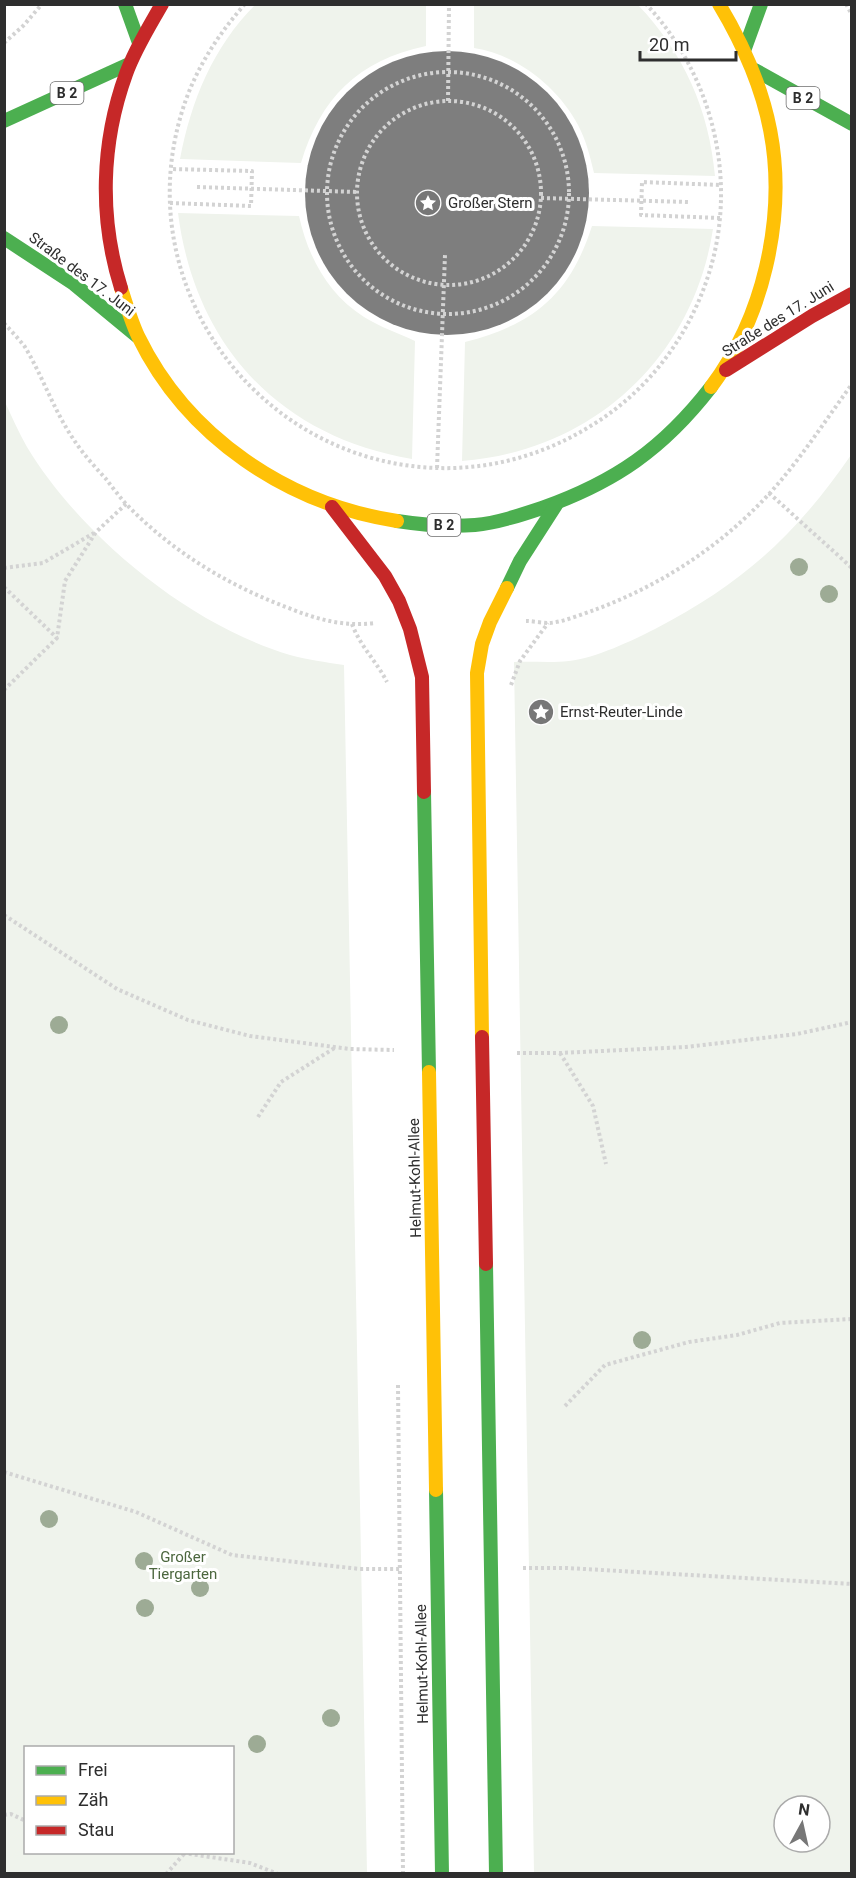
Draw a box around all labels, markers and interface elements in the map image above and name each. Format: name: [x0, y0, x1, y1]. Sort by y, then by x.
scale bar: [640, 24, 736, 62]
text: 20 m: [649, 34, 689, 55]
road number: B 2: [50, 82, 84, 104]
road number: B 2: [786, 87, 820, 109]
place icon: Großer Stern: [413, 188, 443, 218]
place label: Großer Stern: [448, 194, 533, 212]
street label: Straße des 17. Juni: [25, 228, 139, 320]
street label: Straße des 17. Juni: [719, 277, 837, 361]
road number: B 2: [428, 514, 460, 536]
place icon: Ernst-Reuter-Linde: [526, 697, 556, 727]
place label: Ernst-Reuter-Linde: [560, 703, 683, 721]
street label: Helmut-Kohl-Allee: [405, 1118, 425, 1238]
park label: Großer Tiergarten: [149, 1548, 217, 1583]
street label: Helmut-Kohl-Allee: [412, 1604, 432, 1724]
legend: [24, 1746, 234, 1854]
text: Frei: [78, 1759, 108, 1780]
text: Zäh: [78, 1789, 109, 1810]
north arrow: [772, 1794, 832, 1854]
text: N: [797, 1799, 811, 1820]
text: Stau: [78, 1819, 114, 1840]

